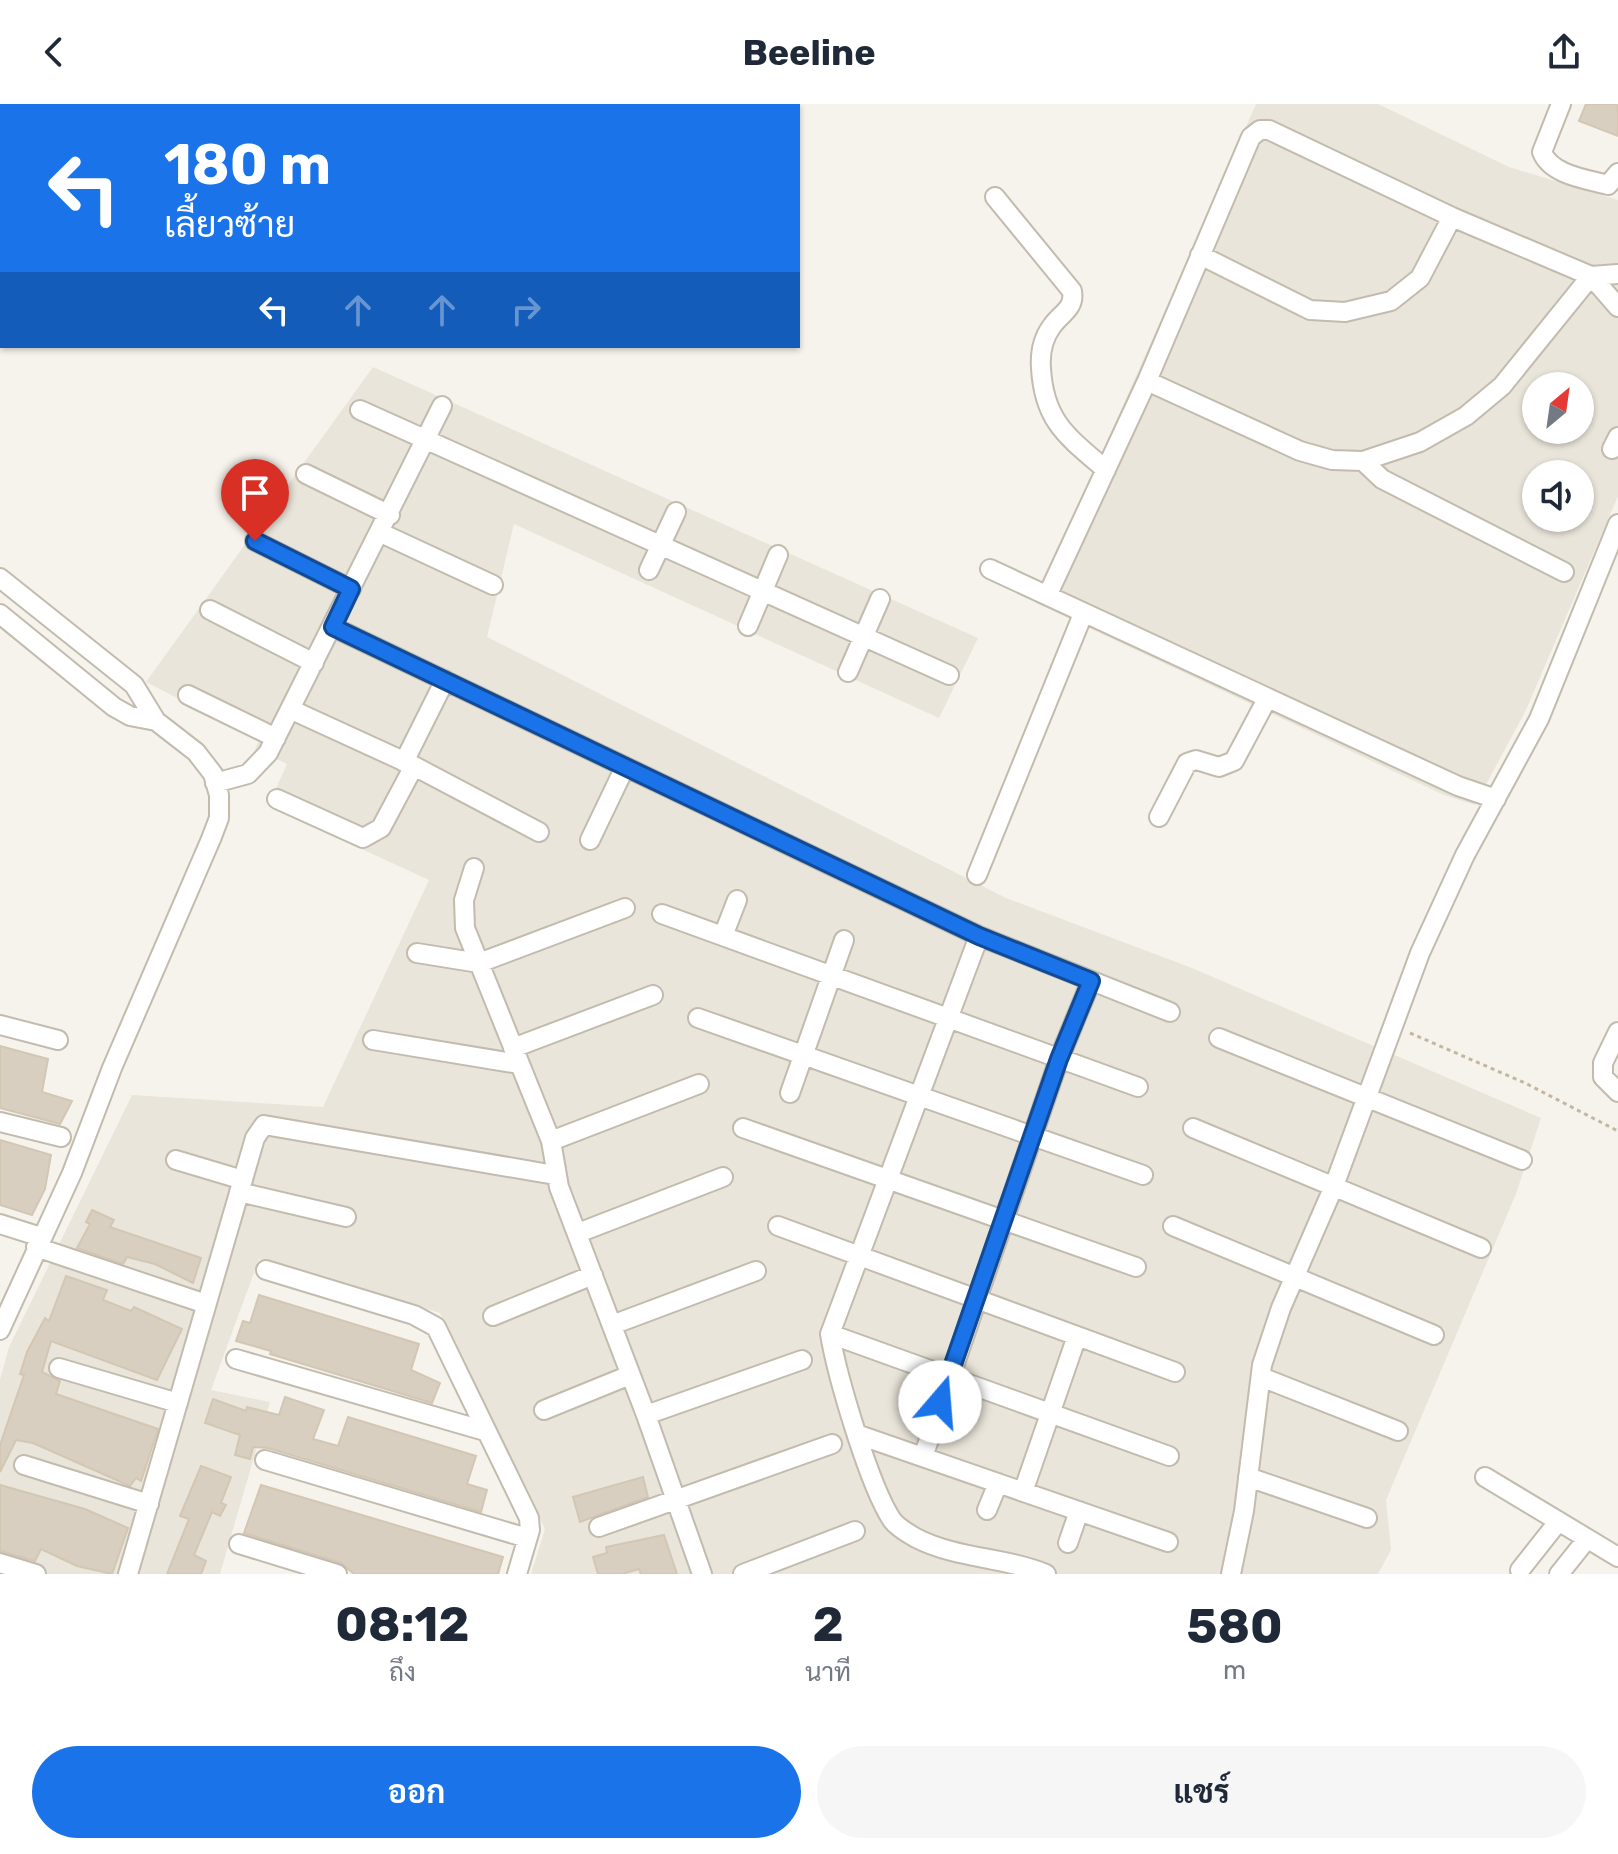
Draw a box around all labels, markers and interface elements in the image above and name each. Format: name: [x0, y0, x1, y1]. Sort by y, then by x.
icon: back: [32, 30, 76, 74]
icon: share: [1542, 30, 1586, 74]
text: Beeline: [742, 31, 876, 74]
text: 180 m: [164, 132, 331, 198]
icon: left: [32, 136, 136, 240]
text: เลี้ยวซ้าย: [164, 203, 295, 246]
icon: left: [252, 288, 296, 332]
icon: ahead: [336, 288, 380, 332]
icon: ahead: [420, 288, 464, 332]
icon: right: [504, 288, 548, 332]
north arrow: [1522, 372, 1594, 444]
map controls: [1522, 372, 1594, 532]
pin: [221, 459, 289, 541]
button: sound: [1522, 460, 1594, 532]
icon: arrive: [233, 471, 277, 515]
position arrow: [898, 1360, 982, 1444]
text: 08:12: [335, 1596, 470, 1653]
text: 2: [812, 1596, 844, 1653]
text: 580: [1186, 1598, 1283, 1655]
text: m: [1223, 1655, 1246, 1686]
text: ถึง: [389, 1657, 416, 1688]
text: นาที: [805, 1657, 851, 1688]
button: ออก: [32, 1746, 801, 1838]
button: แชร์: [817, 1746, 1586, 1838]

